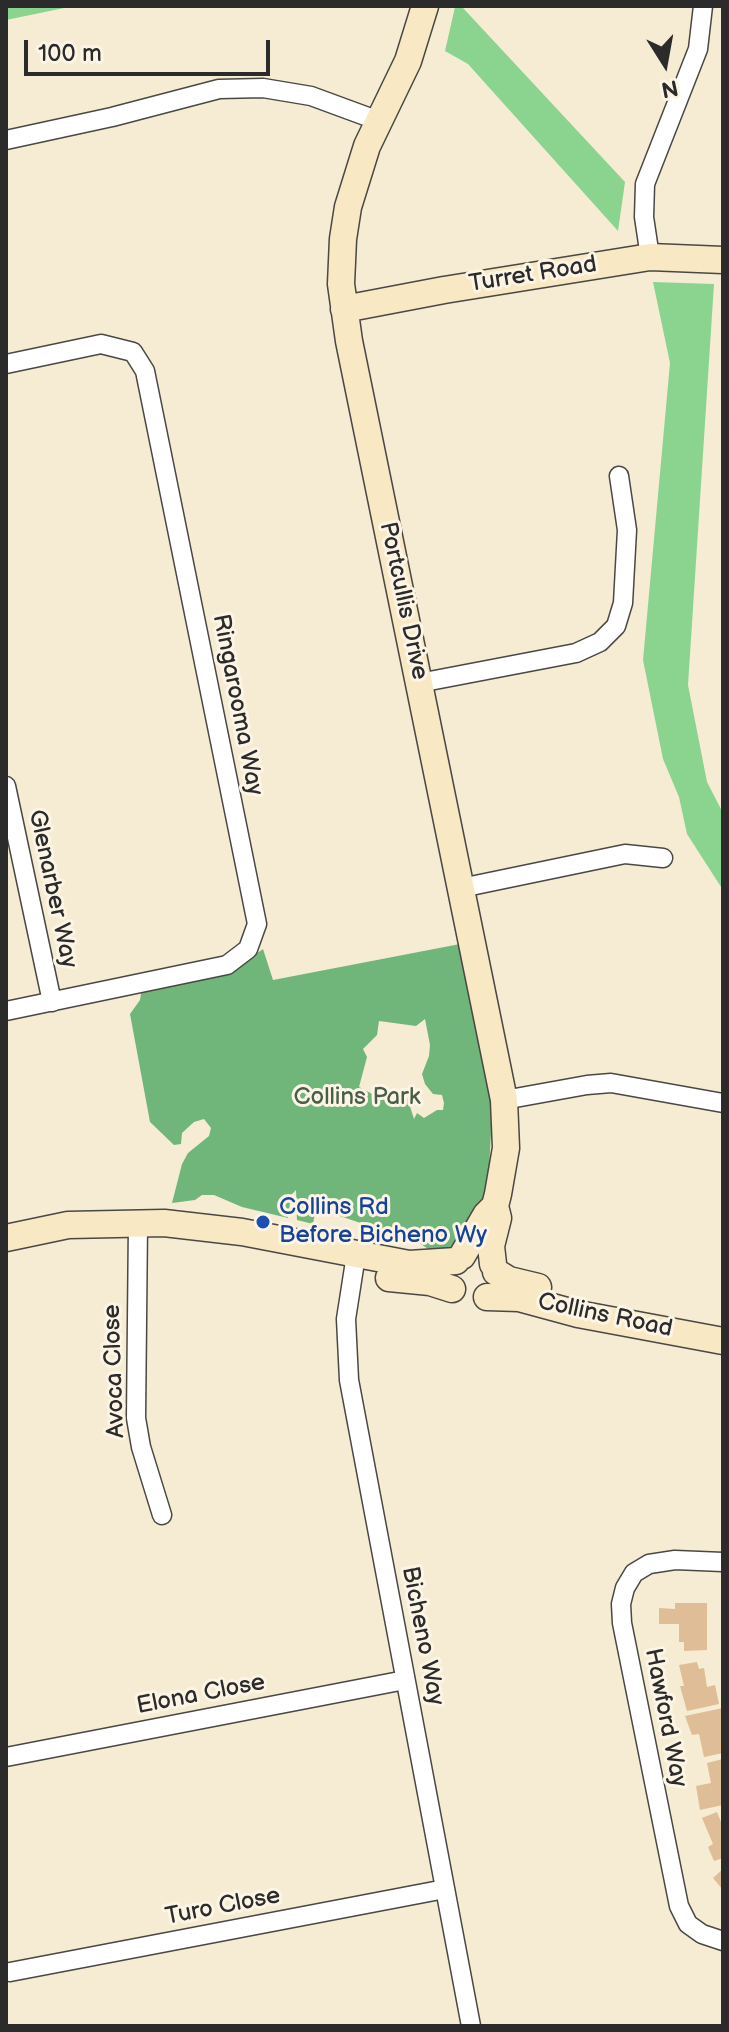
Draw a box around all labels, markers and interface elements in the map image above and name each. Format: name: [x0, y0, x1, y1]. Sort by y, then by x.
scale bar: [28, 24, 274, 74]
north arrow: [625, 24, 705, 104]
text: 100 m: [38, 39, 102, 68]
text: N: [659, 73, 680, 103]
street label: Turret Road: [467, 251, 599, 299]
street label: Portcullis Drive: [372, 519, 434, 683]
street label: Ringarooma Way: [205, 612, 269, 798]
street label: Glenarber Way: [21, 807, 83, 971]
park label: Collins Park: [293, 1084, 421, 1112]
place label: Collins Rd Before Bicheno Wy: [279, 1194, 487, 1250]
marker: Collins Rd Before Bicheno Wy: [254, 1213, 272, 1231]
street label: Collins Road: [535, 1288, 675, 1344]
street label: Avoca Close: [98, 1304, 132, 1438]
street label: Bicheno Way: [394, 1564, 450, 1708]
street label: Hawford Way: [637, 1646, 693, 1790]
street label: Elona Close: [134, 1668, 268, 1722]
street label: Turo Close: [163, 1882, 283, 1932]

